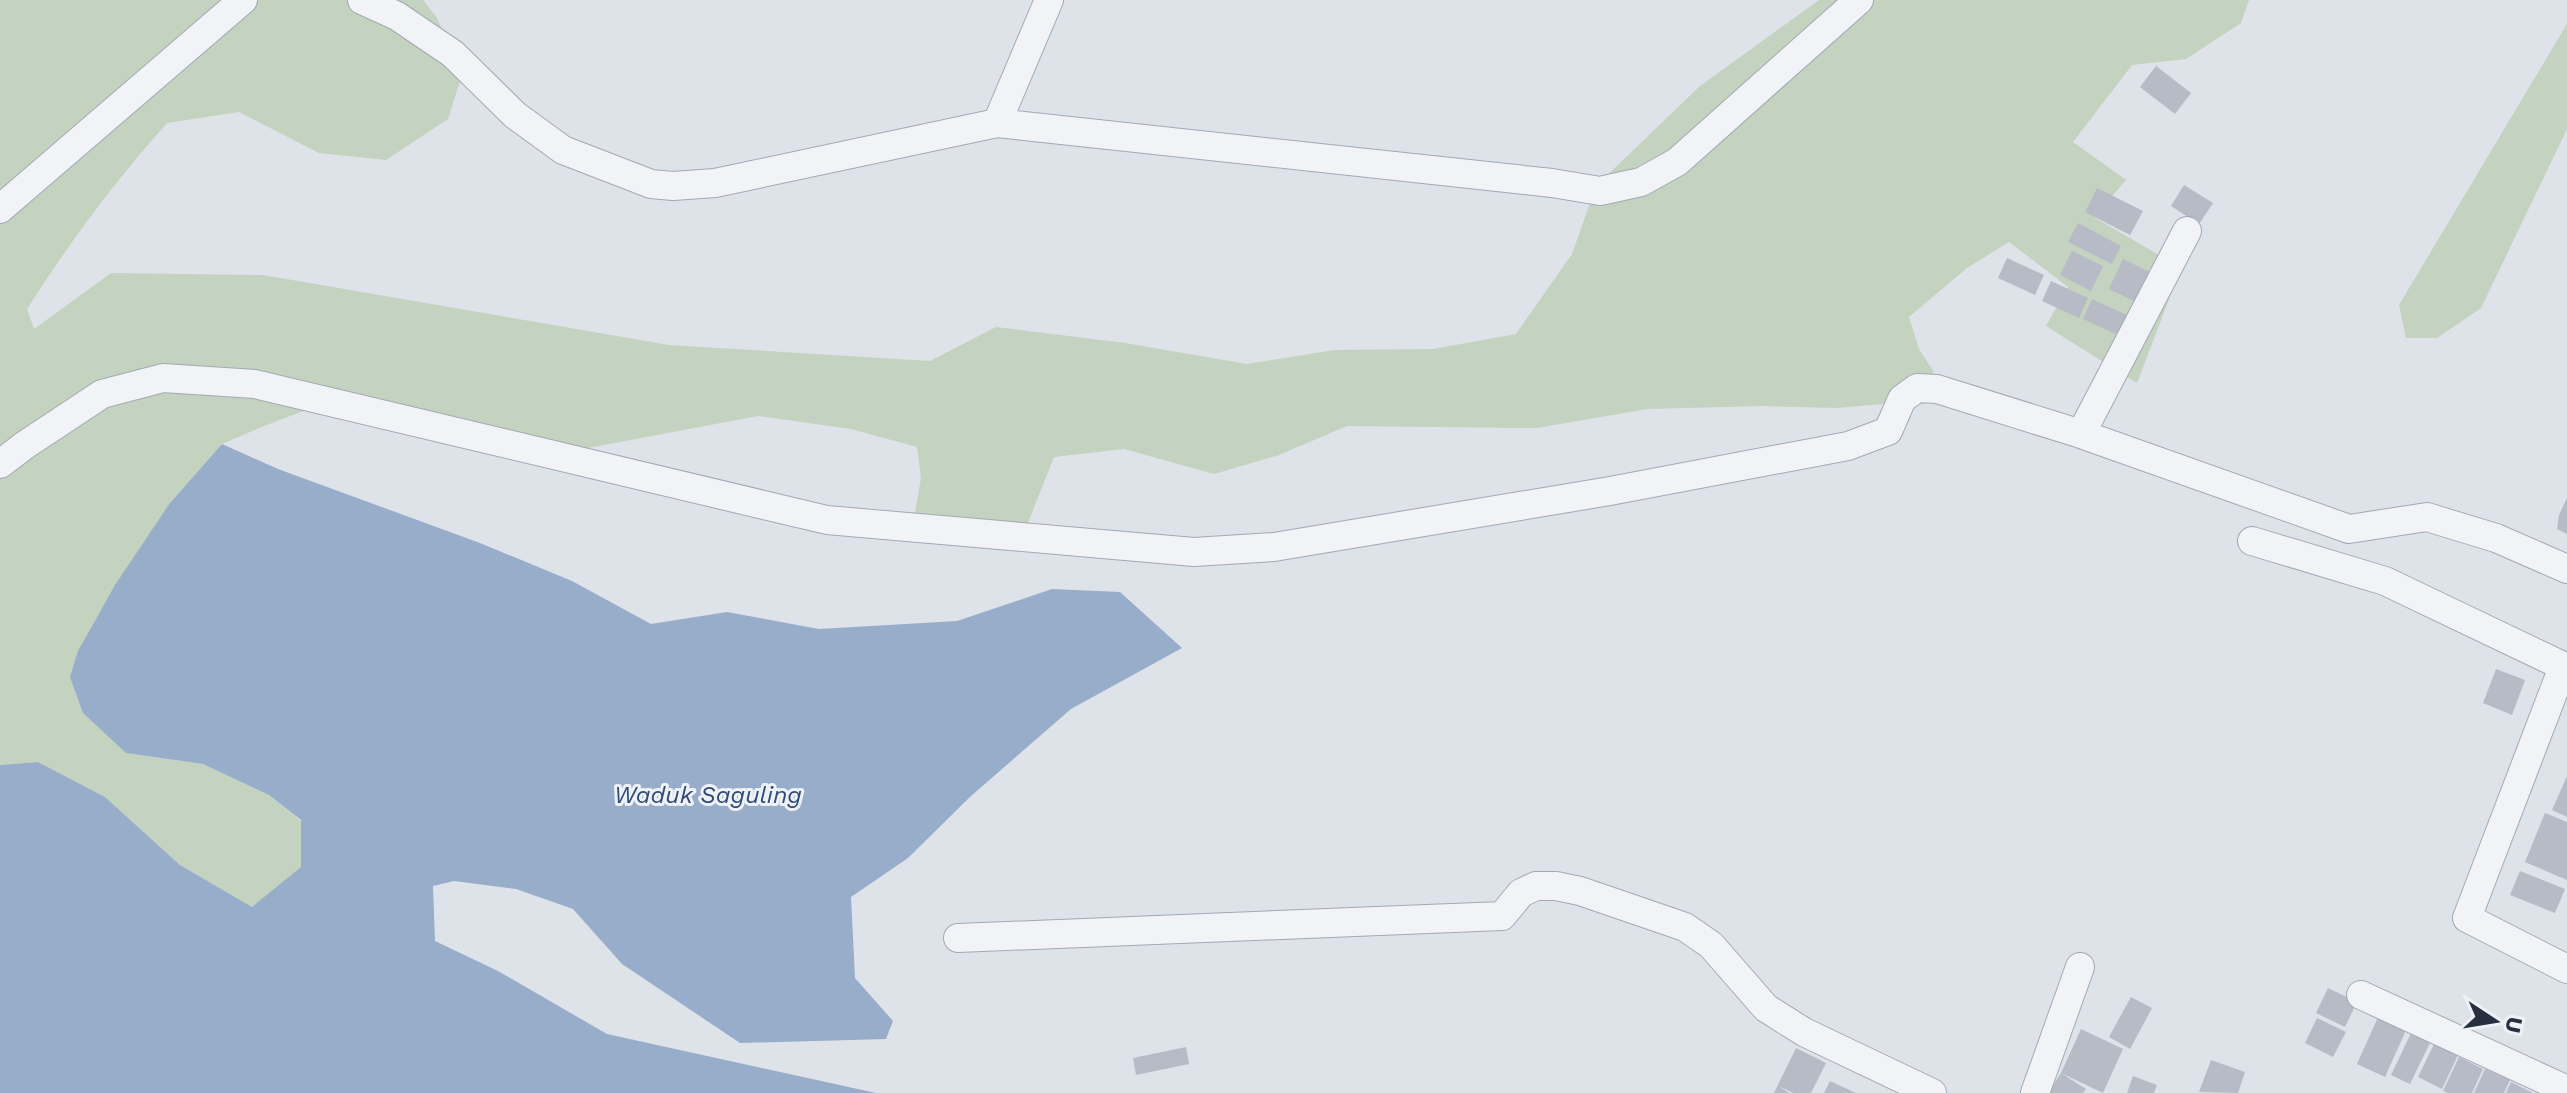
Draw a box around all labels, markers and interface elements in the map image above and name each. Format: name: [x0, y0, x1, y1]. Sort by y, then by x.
water label: Waduk Saguling: [614, 781, 802, 809]
north arrow: [2455, 981, 2535, 1061]
text: U: [2500, 1015, 2528, 1035]

